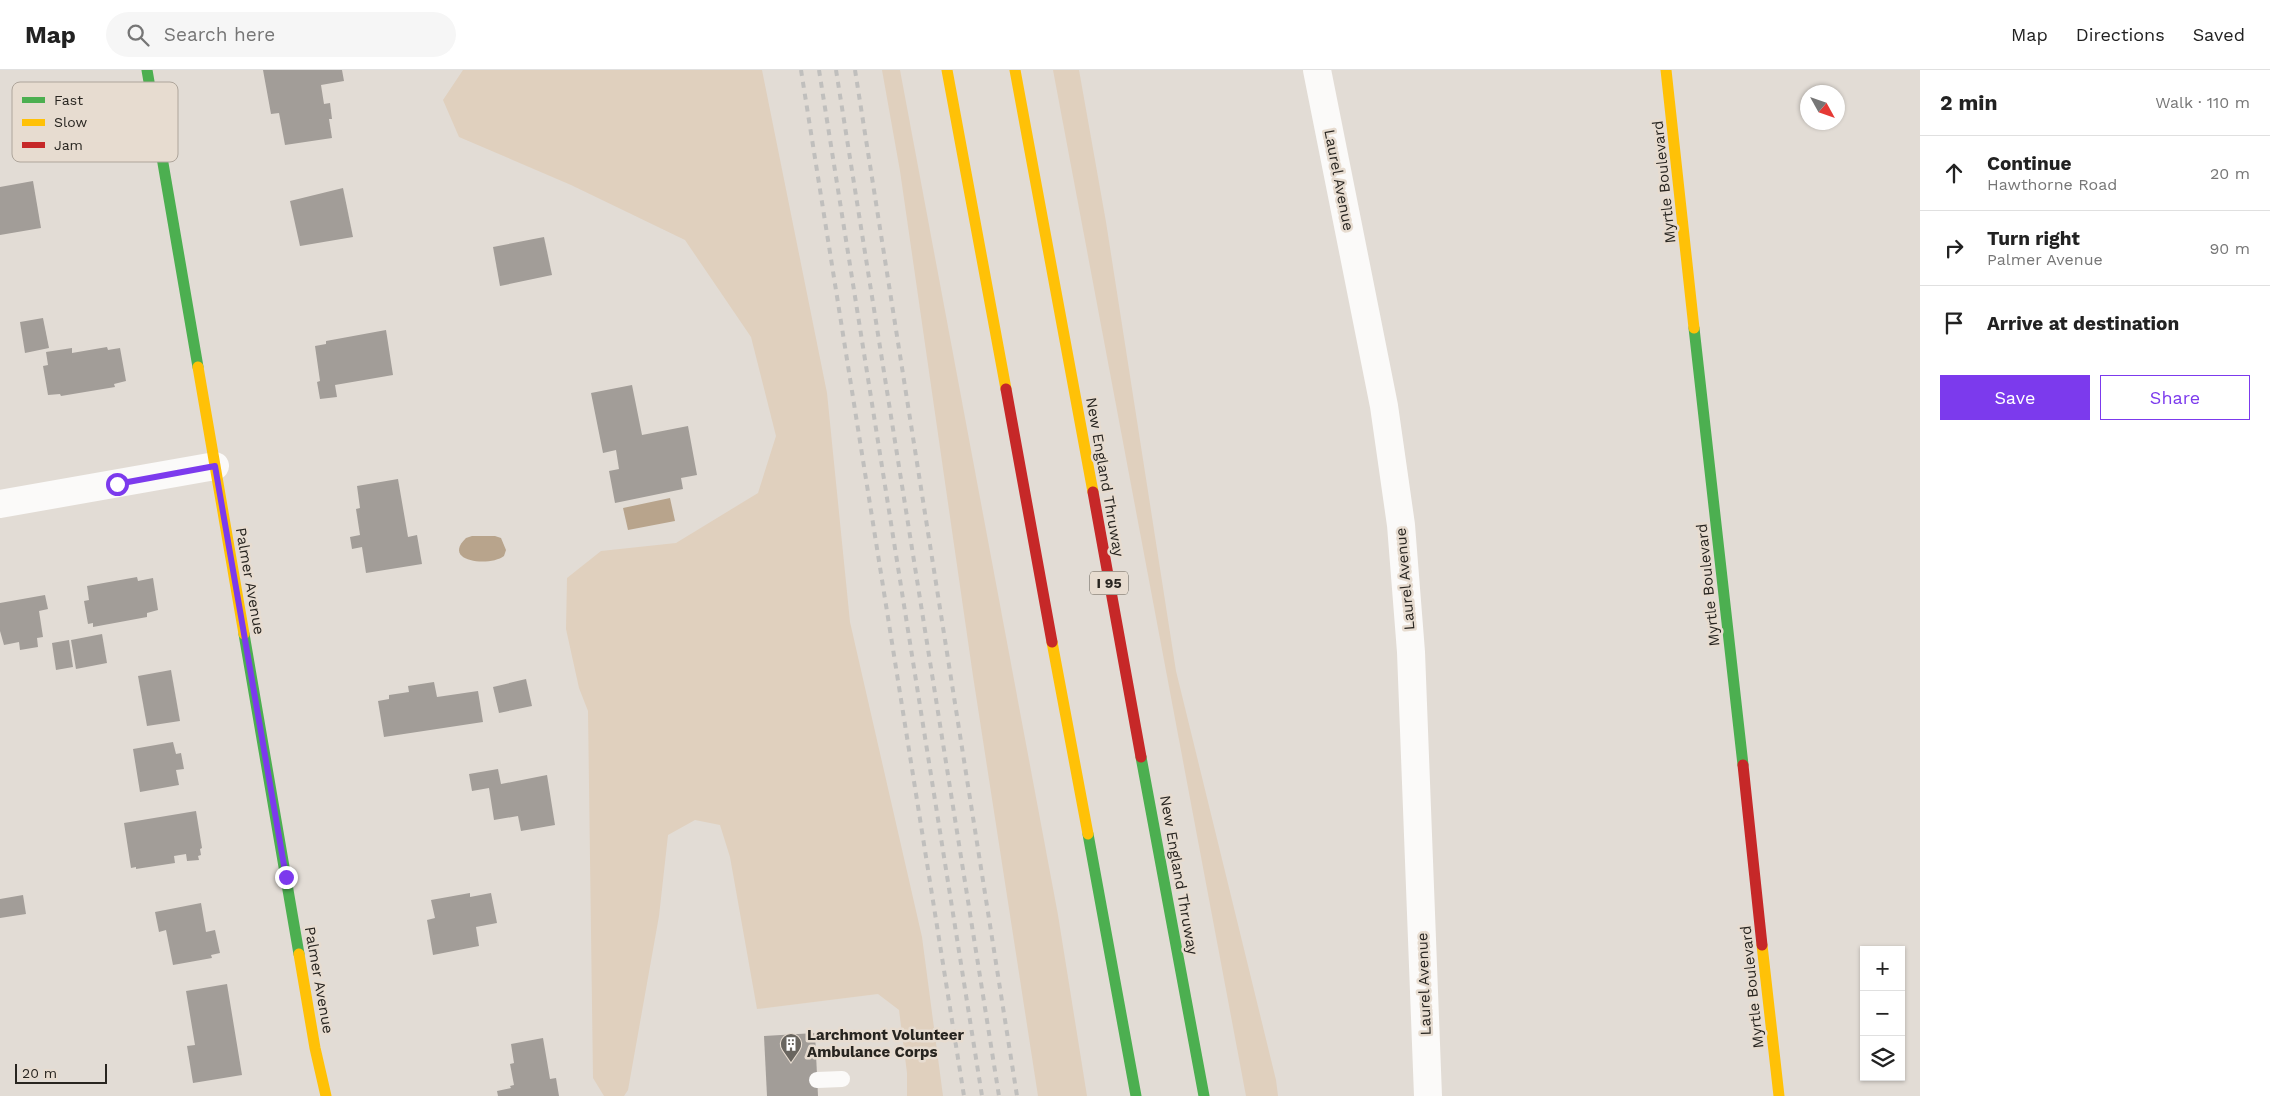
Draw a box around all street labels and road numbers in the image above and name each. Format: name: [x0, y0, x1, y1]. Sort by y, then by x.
street label: Myrtle Boulevard: [1649, 120, 1679, 244]
street label: Laurel Avenue: [1320, 128, 1358, 232]
street label: New England Thruway: [1082, 396, 1128, 558]
street label: Myrtle Boulevard: [1693, 523, 1723, 647]
street label: Palmer Avenue: [232, 526, 268, 636]
street label: Laurel Avenue: [1392, 527, 1418, 631]
road number: I 95: [1090, 572, 1128, 594]
street label: New England Thruway: [1156, 794, 1202, 956]
street label: Palmer Avenue: [301, 925, 337, 1035]
street label: Myrtle Boulevard: [1737, 925, 1767, 1049]
street label: Laurel Avenue: [1413, 932, 1435, 1036]

